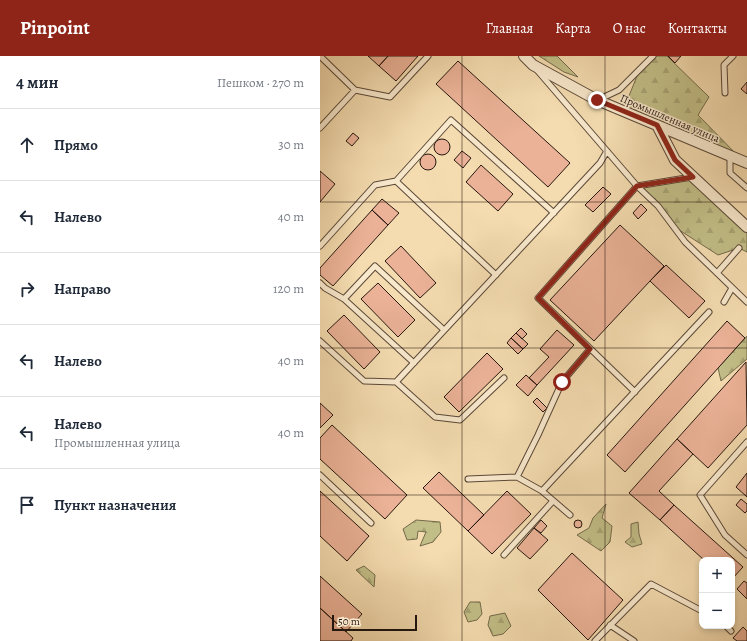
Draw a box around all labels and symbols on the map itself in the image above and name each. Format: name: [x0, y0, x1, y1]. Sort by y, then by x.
route end: [588, 91, 606, 109]
street label: Промышленная улица: [618, 91, 723, 147]
route start: [553, 373, 571, 391]
scale bar: [332, 613, 417, 632]

